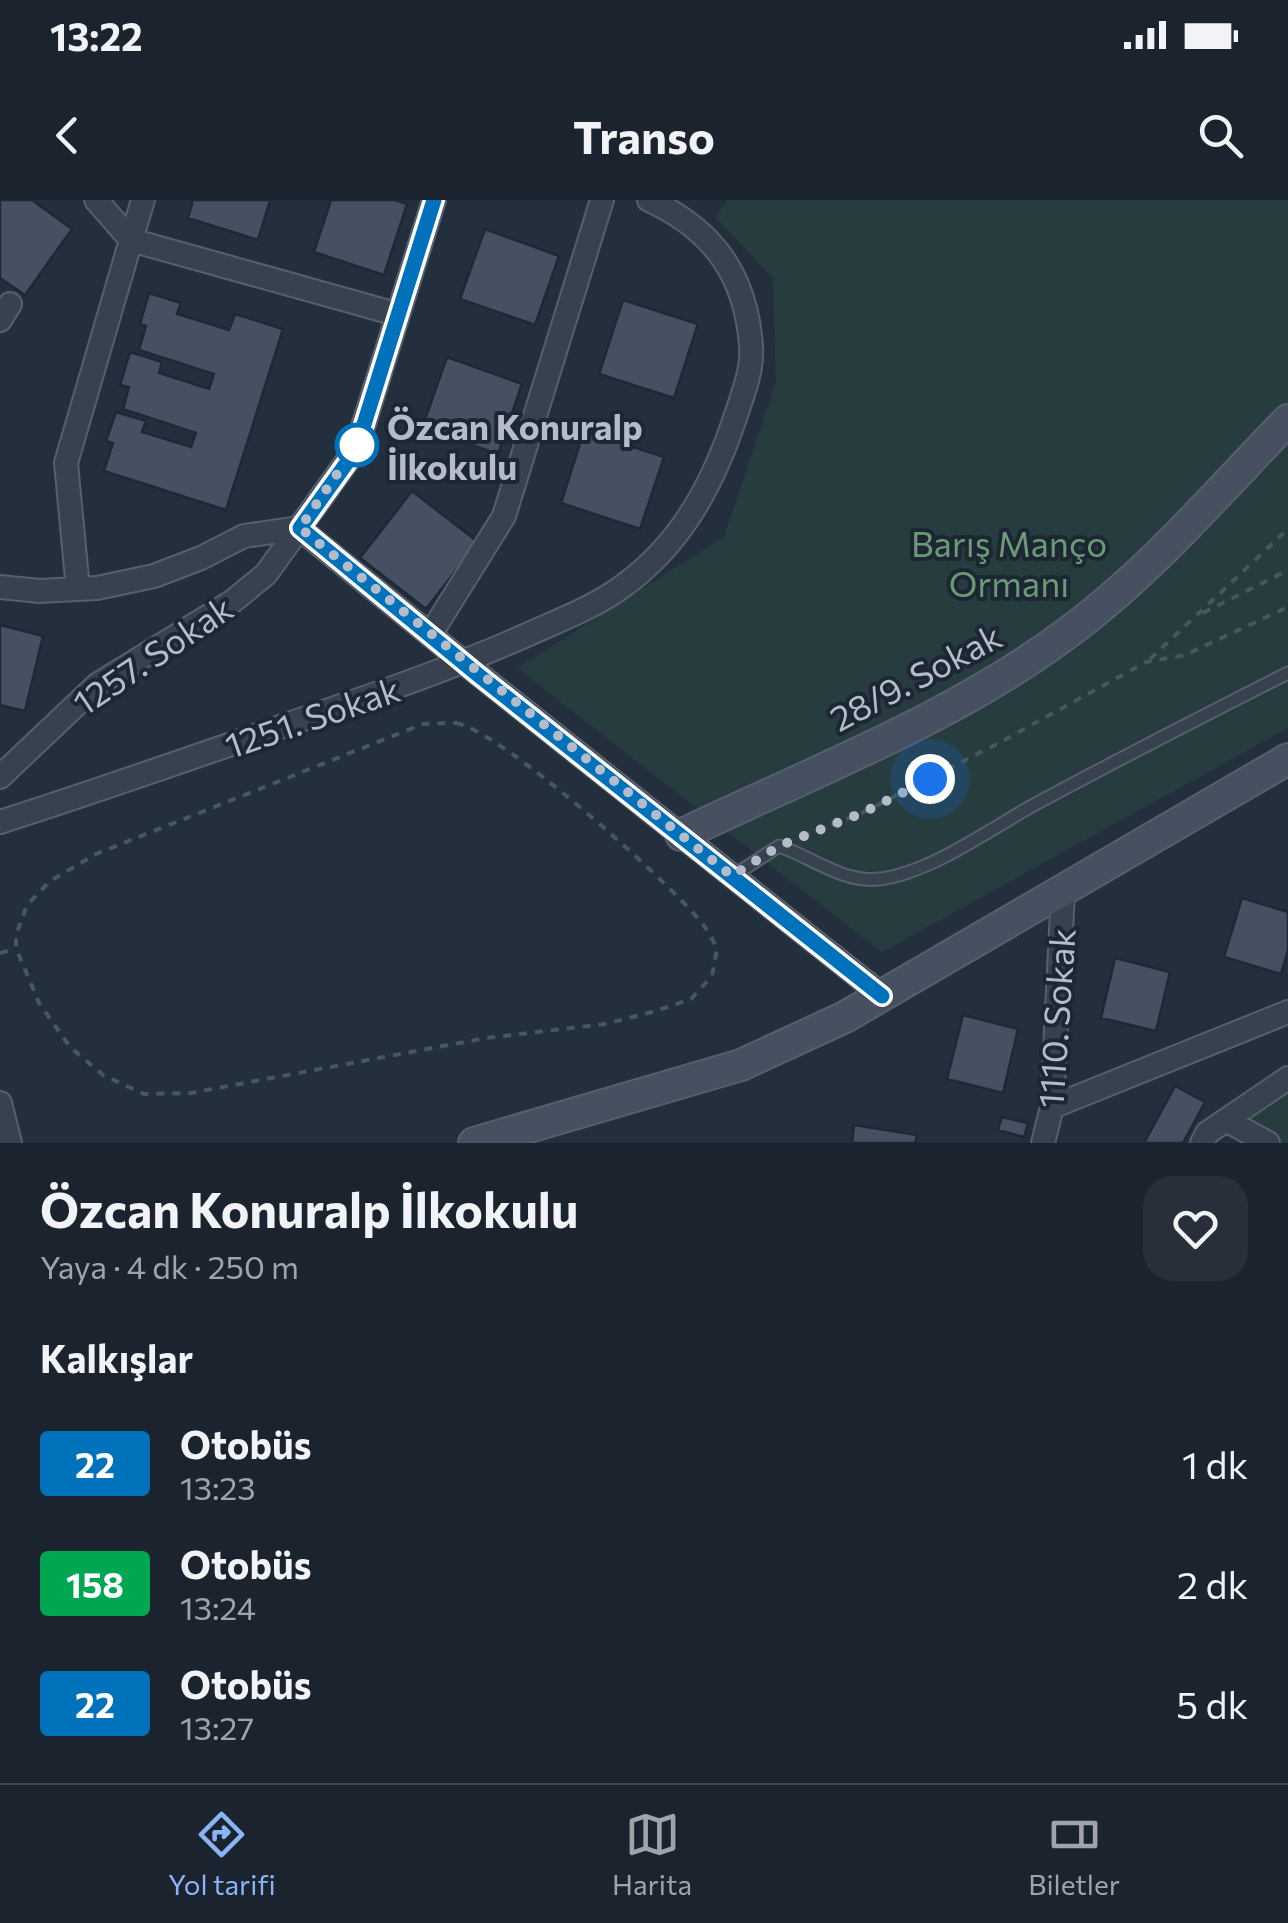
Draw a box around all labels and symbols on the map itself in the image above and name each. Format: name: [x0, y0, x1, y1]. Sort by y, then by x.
place label: Özcan Konuralp İlkokulu: [387, 404, 643, 487]
marker: Özcan Konuralp İlkokulu: [336, 424, 378, 466]
park label: Barış Manço Ormanı: [911, 521, 1107, 604]
street label: 1257. Sokak: [64, 585, 240, 723]
street label: 28/9. Sokak: [822, 613, 1008, 739]
street label: 1251. Sokak: [219, 666, 405, 766]
your location: [905, 754, 955, 804]
street label: 1110. Sokak: [1027, 927, 1083, 1109]

